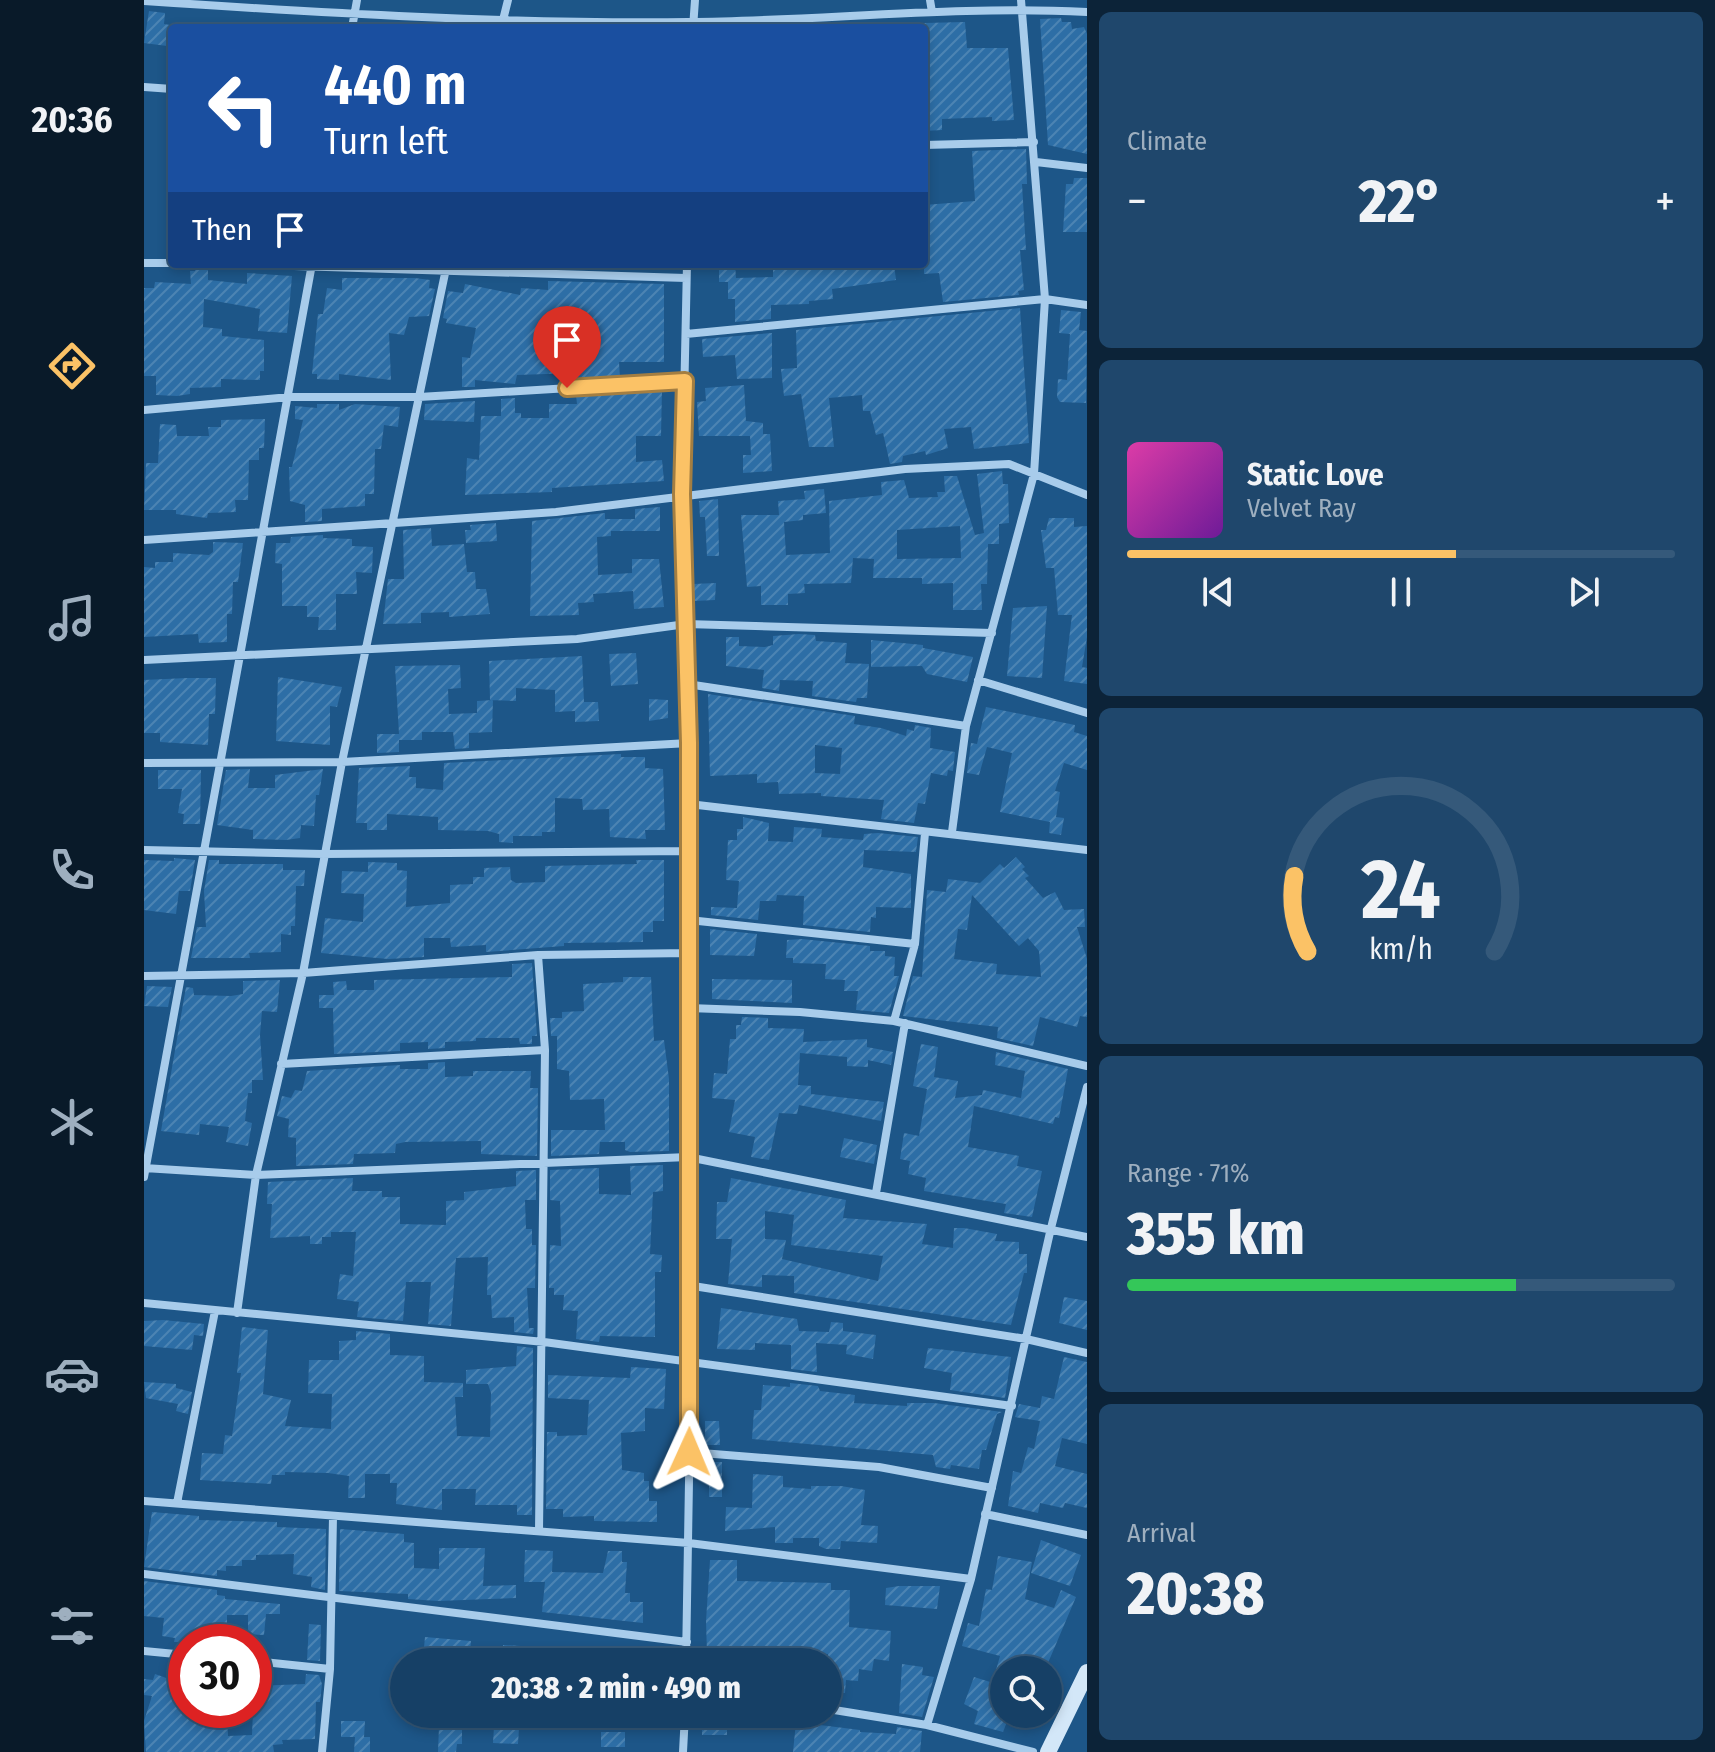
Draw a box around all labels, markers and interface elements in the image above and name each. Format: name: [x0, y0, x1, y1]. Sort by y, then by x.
text: 440 m: [324, 52, 467, 119]
icon: left: [192, 56, 296, 160]
text: 20:36: [31, 98, 113, 142]
text: Turn left: [324, 120, 448, 164]
text: Climate: [1127, 126, 1207, 157]
text: 22°: [1359, 166, 1443, 238]
text: −: [1127, 175, 1147, 228]
text: +: [1655, 175, 1675, 228]
icon: arrive: [268, 208, 312, 252]
text: Then: [192, 212, 252, 248]
pin: [533, 306, 601, 388]
icon: arrive: [545, 318, 589, 362]
icon: directions: [44, 338, 100, 394]
text: Static Love: [1247, 457, 1384, 493]
text: Velvet Ray: [1247, 493, 1356, 524]
icon: previous: [1196, 570, 1240, 614]
icon: pause: [1379, 570, 1423, 614]
icon: next: [1562, 570, 1606, 614]
icon: music: [44, 590, 100, 646]
text: 24: [1360, 840, 1441, 940]
icon: phone: [44, 842, 100, 898]
text: km/h: [1369, 932, 1433, 967]
icon: climate: [44, 1094, 100, 1150]
text: Range · 71%: [1127, 1158, 1250, 1189]
text: 355 km: [1127, 1198, 1305, 1270]
icon: car: [44, 1346, 100, 1402]
position arrow: [647, 1410, 731, 1494]
text: Arrival: [1127, 1518, 1196, 1549]
text: 20:38: [1127, 1558, 1264, 1630]
icon: filters: [44, 1598, 100, 1654]
speed limit sign: 30: [168, 1624, 272, 1728]
map controls: [990, 1656, 1062, 1728]
button: search: [990, 1656, 1062, 1728]
text: 20:38 · 2 min · 490 m: [491, 1670, 741, 1706]

